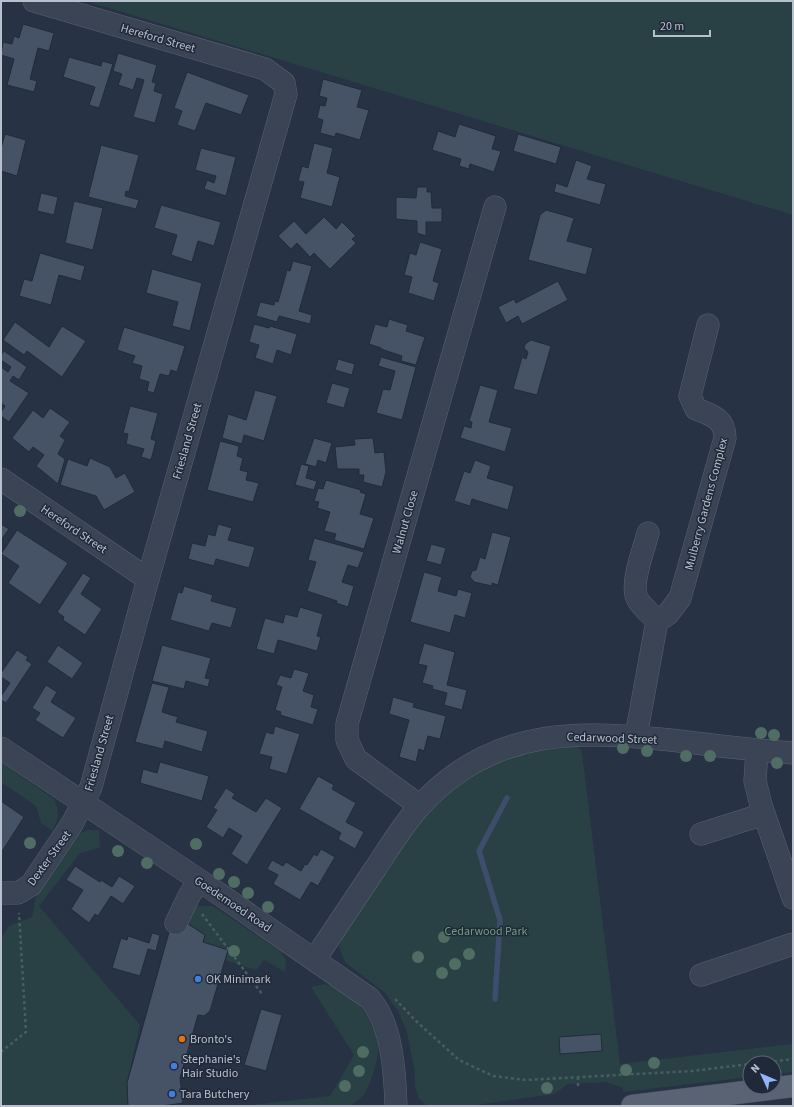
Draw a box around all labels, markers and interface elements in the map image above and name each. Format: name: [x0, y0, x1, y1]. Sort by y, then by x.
scale bar: [654, 12, 710, 38]
text: 20 m: [660, 18, 684, 35]
street label: Hereford Street: [119, 20, 197, 57]
street label: Friesland Street: [168, 401, 206, 481]
street label: Mulberry Gardens Complex: [681, 436, 732, 572]
street label: Walnut Close: [388, 488, 423, 556]
street label: Hereford Street: [37, 501, 110, 558]
street label: Friesland Street: [80, 713, 118, 793]
street label: Cedarwood Street: [566, 728, 658, 749]
street label: Dexter Street: [23, 827, 75, 890]
street label: Goedemoed Road: [191, 872, 275, 937]
park label: Cedarwood Park: [445, 923, 528, 940]
place label: OK Minimark: [206, 971, 271, 988]
marker: OK Minimark: [193, 974, 203, 984]
place label: Bronto's: [190, 1031, 232, 1048]
marker: Bronto's: [177, 1034, 187, 1044]
place label: Stephanie's Hair Studio: [182, 1051, 240, 1082]
north arrow: [742, 1055, 782, 1095]
marker: Stephanie's Hair Studio: [169, 1061, 179, 1071]
text: N: [747, 1061, 763, 1076]
place label: Tara Butchery: [180, 1086, 250, 1103]
marker: Tara Butchery: [167, 1089, 177, 1099]

